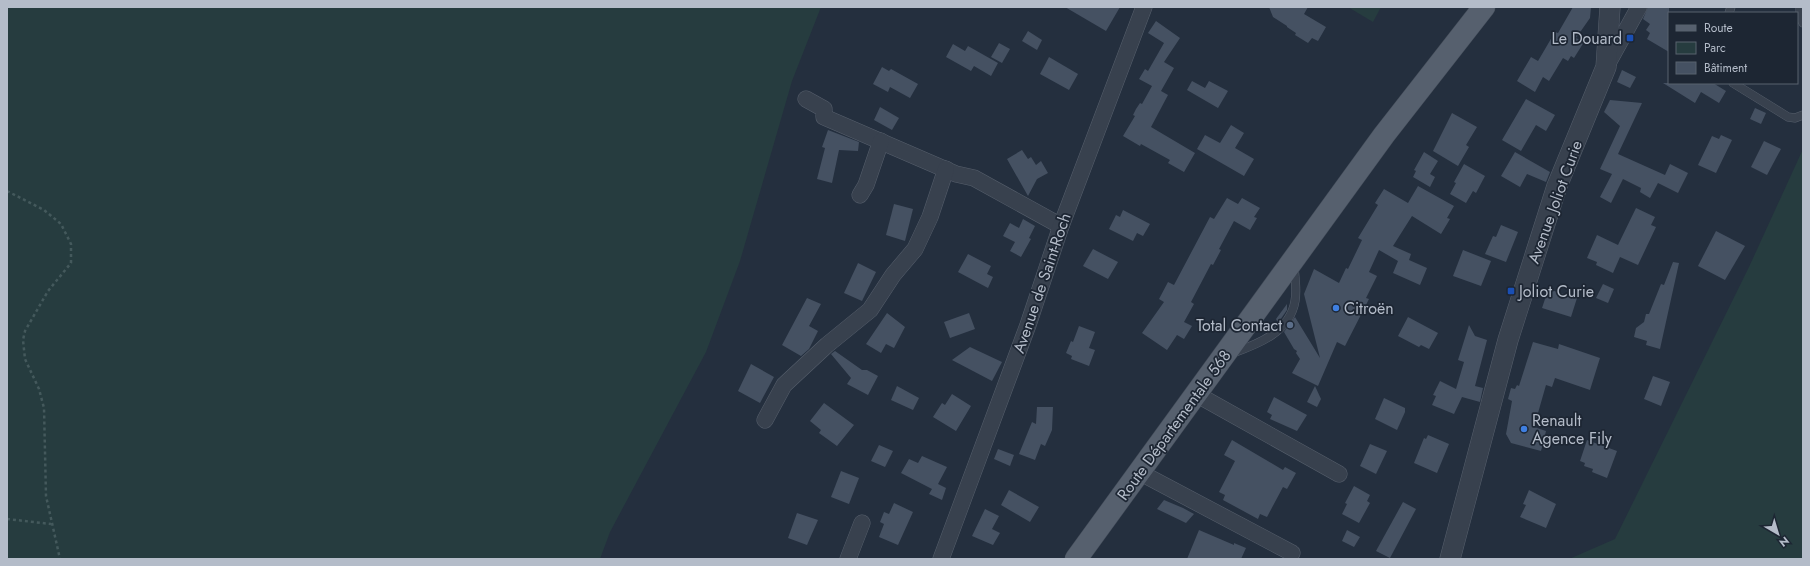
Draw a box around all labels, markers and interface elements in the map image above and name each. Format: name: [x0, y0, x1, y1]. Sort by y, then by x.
legend: [1668, 12, 1798, 84]
text: Route: [1704, 19, 1733, 37]
place label: Le Douard: [1551, 27, 1622, 50]
marker: Le Douard: [1625, 33, 1635, 43]
text: Parc: [1704, 39, 1726, 57]
text: Bâtiment: [1704, 59, 1747, 77]
street label: Avenue Joliot Curie: [1522, 137, 1588, 267]
street label: Avenue de Saint-Roch: [1007, 210, 1077, 356]
place label: Joliot Curie: [1517, 280, 1594, 303]
marker: Joliot Curie: [1506, 286, 1516, 296]
place label: Citroën: [1344, 297, 1394, 320]
marker: Citroën: [1331, 303, 1341, 313]
place label: Total Contact: [1196, 314, 1282, 337]
marker: Total Contact: [1285, 320, 1295, 330]
street label: Route Départementale 568: [1112, 345, 1236, 505]
place label: Renault Agence Fily: [1532, 409, 1613, 450]
marker: Renault Agence Fily: [1519, 424, 1529, 434]
north arrow: [1758, 514, 1798, 554]
text: N: [1776, 533, 1793, 551]

